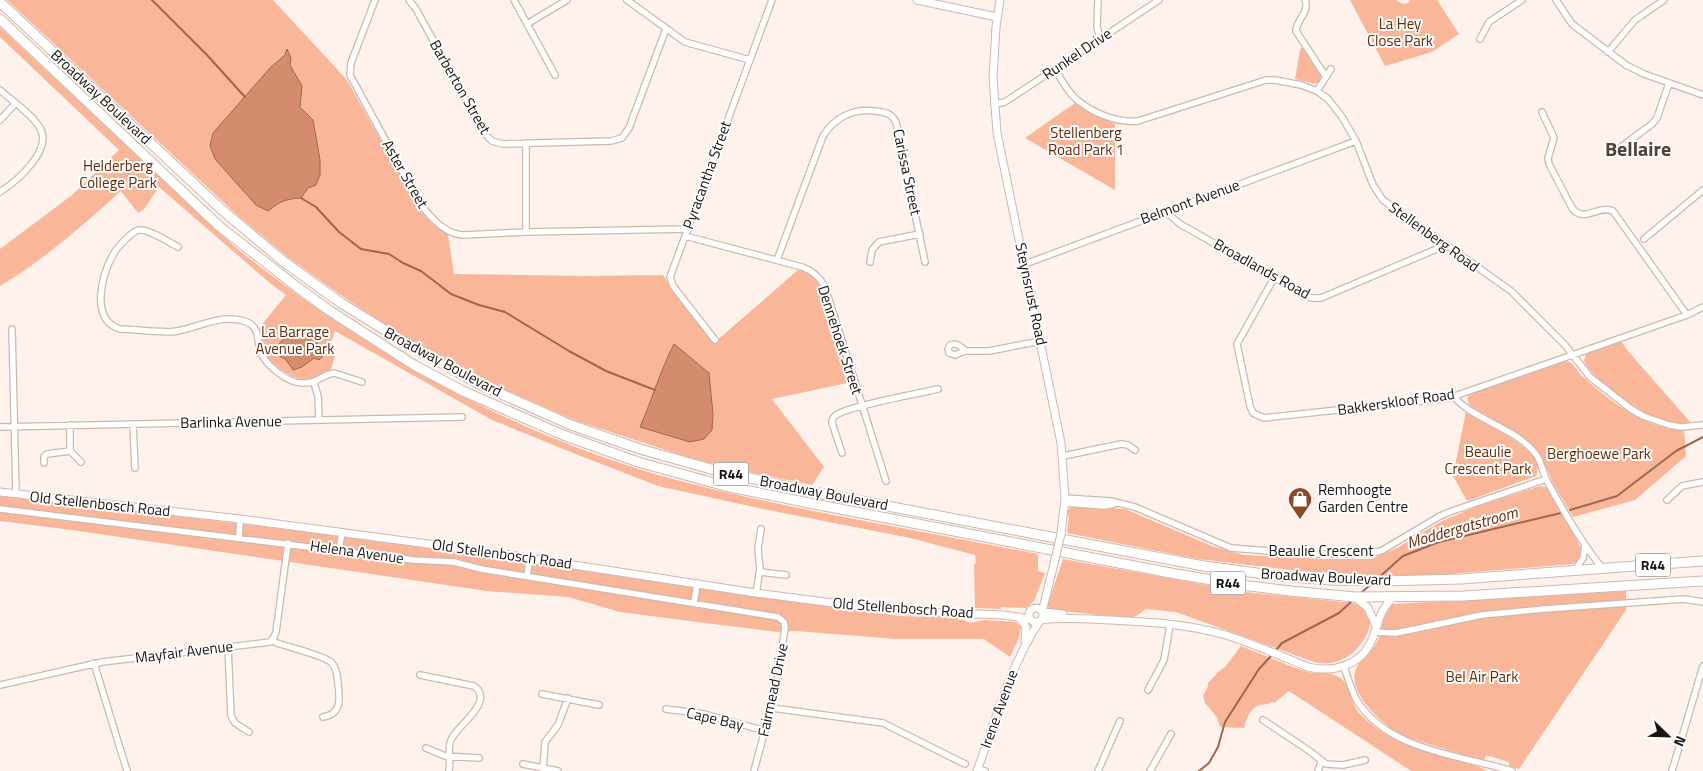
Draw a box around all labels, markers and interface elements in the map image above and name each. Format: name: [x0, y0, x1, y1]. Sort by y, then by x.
park label: La Hey Close Park: [1367, 12, 1433, 52]
street label: Runkel Drive: [1037, 22, 1116, 85]
street label: Barberton Street: [424, 35, 497, 139]
street label: Broadway Boulevard: [46, 44, 157, 150]
street label: Pyracantha Street: [676, 117, 737, 232]
park label: Stellenberg Road Park 1: [1048, 121, 1124, 161]
street label: Carissa Street: [887, 127, 928, 218]
district label: Bellaire: [1605, 133, 1671, 164]
street label: Aster Street: [376, 135, 435, 213]
park label: Helderberg College Park: [79, 154, 157, 194]
street label: Belmont Avenue: [1137, 173, 1243, 230]
street label: Stellenberg Road: [1384, 196, 1485, 277]
street label: Broadlands Road: [1210, 232, 1315, 305]
street label: Steynsrust Road: [1009, 241, 1054, 347]
street label: Dennehoek Street: [812, 282, 869, 398]
park label: La Barrage Avenue Park: [256, 320, 334, 360]
street label: Broadway Boulevard: [380, 321, 506, 402]
street label: Bakkerskloof Road: [1336, 382, 1456, 421]
street label: Barlinka Avenue: [180, 409, 282, 434]
park label: Beaulie Crescent Park: [1444, 440, 1532, 480]
park label: Berghoewe Park: [1547, 442, 1651, 465]
road number: R44: [714, 462, 748, 486]
street label: Broadway Boulevard: [758, 469, 890, 516]
place label: Remhoogte Garden Centre: [1318, 478, 1408, 518]
street label: Old Stellenbosch Road: [29, 485, 171, 522]
shop icon: Remhoogte Garden Centre: [1287, 486, 1313, 520]
water label: Moddergatstroom: [1404, 500, 1521, 554]
street label: Old Stellenbosch Road: [431, 532, 574, 575]
street label: Helena Avenue: [309, 534, 405, 569]
street label: Beaulie Crescent: [1269, 539, 1374, 562]
road number: R44: [1636, 554, 1670, 576]
street label: Broadway Boulevard: [1260, 562, 1392, 591]
road number: R44: [1210, 572, 1246, 594]
street label: Old Stellenbosch Road: [832, 591, 974, 624]
street label: Mayfair Avenue: [134, 634, 234, 669]
street label: Fairmead Drive: [751, 641, 794, 739]
park label: Bel Air Park: [1445, 665, 1519, 688]
street label: Irene Avenue: [974, 666, 1023, 751]
street label: Cape Bay: [684, 701, 746, 736]
north arrow: [1643, 711, 1693, 761]
text: N: [1669, 733, 1692, 750]

